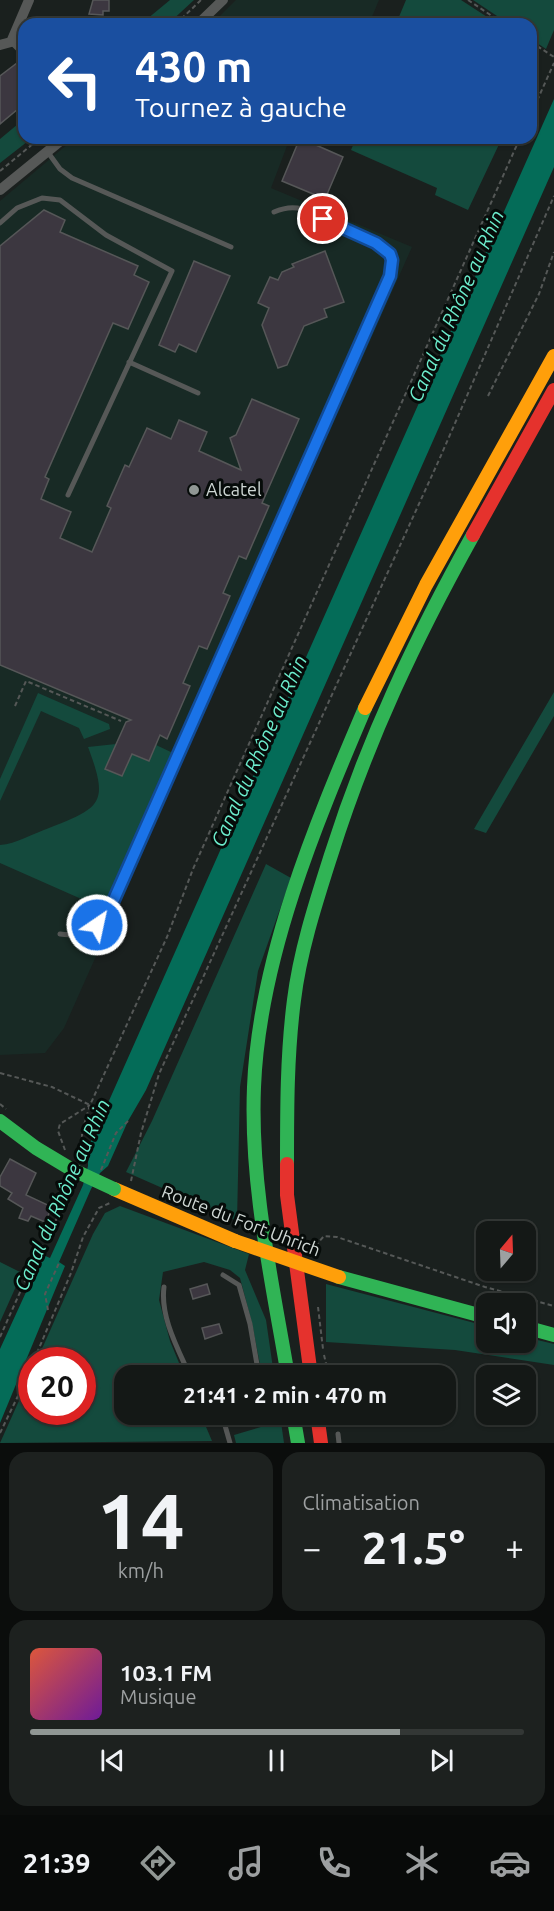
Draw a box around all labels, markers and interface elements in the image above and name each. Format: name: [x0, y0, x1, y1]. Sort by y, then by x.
icon: left: [36, 42, 114, 120]
text: 430 m: [135, 43, 252, 90]
text: Tournez à gauche: [135, 92, 347, 122]
pin: [297, 193, 348, 244]
icon: arrive: [306, 202, 339, 235]
water label: Canal du Rhône au Rhin: [403, 206, 508, 405]
place label: Alcatel: [206, 479, 262, 499]
marker: Alcatel: [187, 483, 201, 497]
water label: Canal du Rhône au Rhin: [206, 651, 311, 850]
position arrow: [65, 893, 129, 957]
water label: Canal du Rhône au Rhin: [9, 1095, 114, 1294]
street label: Route du Fort Uhrich: [159, 1181, 324, 1260]
north arrow: [476, 1221, 536, 1281]
map controls: [476, 1221, 536, 1425]
button: sound: [476, 1293, 536, 1353]
speed limit sign: 20: [18, 1347, 96, 1425]
button: layers: [476, 1365, 536, 1425]
text: 21:41 · 2 min · 470 m: [183, 1382, 387, 1407]
text: 14: [97, 1476, 185, 1564]
text: Climatisation: [303, 1491, 420, 1514]
text: 21.5°: [362, 1522, 465, 1573]
text: −: [303, 1529, 321, 1566]
text: +: [505, 1529, 524, 1566]
text: km/h: [118, 1559, 164, 1582]
text: 103.1 FM: [120, 1660, 212, 1685]
text: Musique: [120, 1685, 197, 1708]
icon: previous: [96, 1744, 129, 1777]
icon: pause: [260, 1744, 293, 1777]
icon: next: [425, 1744, 458, 1777]
icon: directions: [137, 1842, 179, 1884]
icon: music: [225, 1842, 267, 1884]
icon: phone: [313, 1842, 355, 1884]
icon: climate: [401, 1842, 443, 1884]
icon: car: [489, 1842, 531, 1884]
text: 21:39: [23, 1848, 91, 1878]

